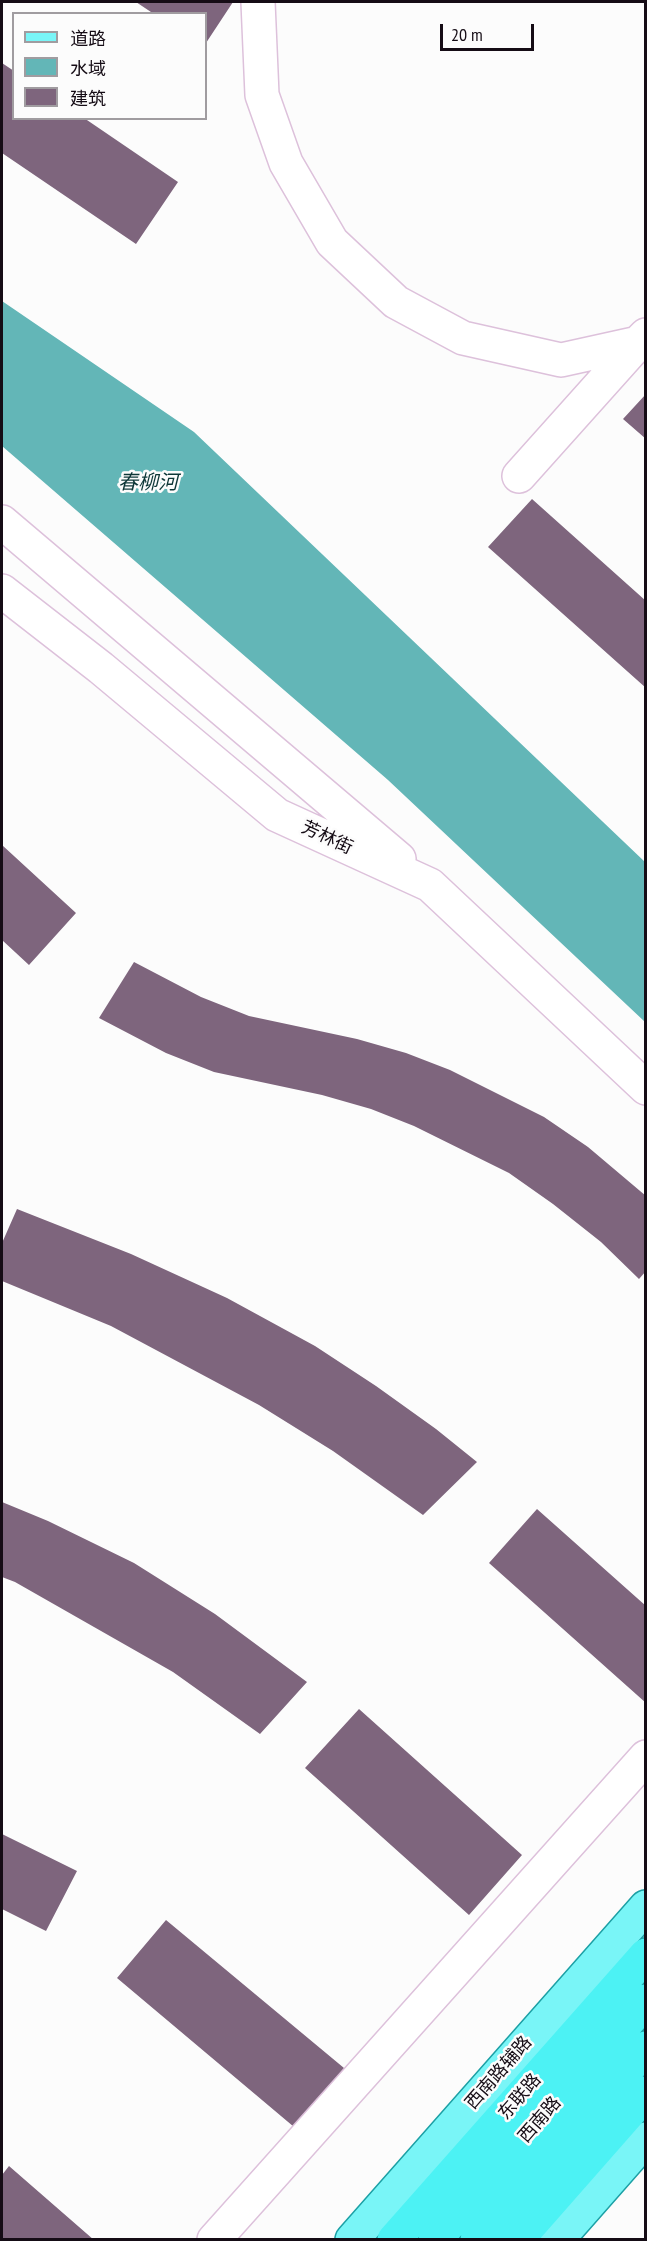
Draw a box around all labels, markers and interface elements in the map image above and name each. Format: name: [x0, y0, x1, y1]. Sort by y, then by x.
legend: [12, 12, 207, 120]
scale bar: [443, 12, 538, 50]
text: 20 m: [451, 23, 483, 46]
text: 道路: [70, 27, 106, 50]
text: 水域: [70, 57, 106, 80]
text: 建筑: [70, 87, 106, 110]
water label: 春柳河: [118, 471, 178, 495]
street label: 芳林街: [298, 817, 356, 859]
street label: 西南路辅路: [461, 2032, 537, 2114]
street label: 东联路: [494, 2070, 546, 2124]
street label: 西南路: [514, 2093, 566, 2147]

